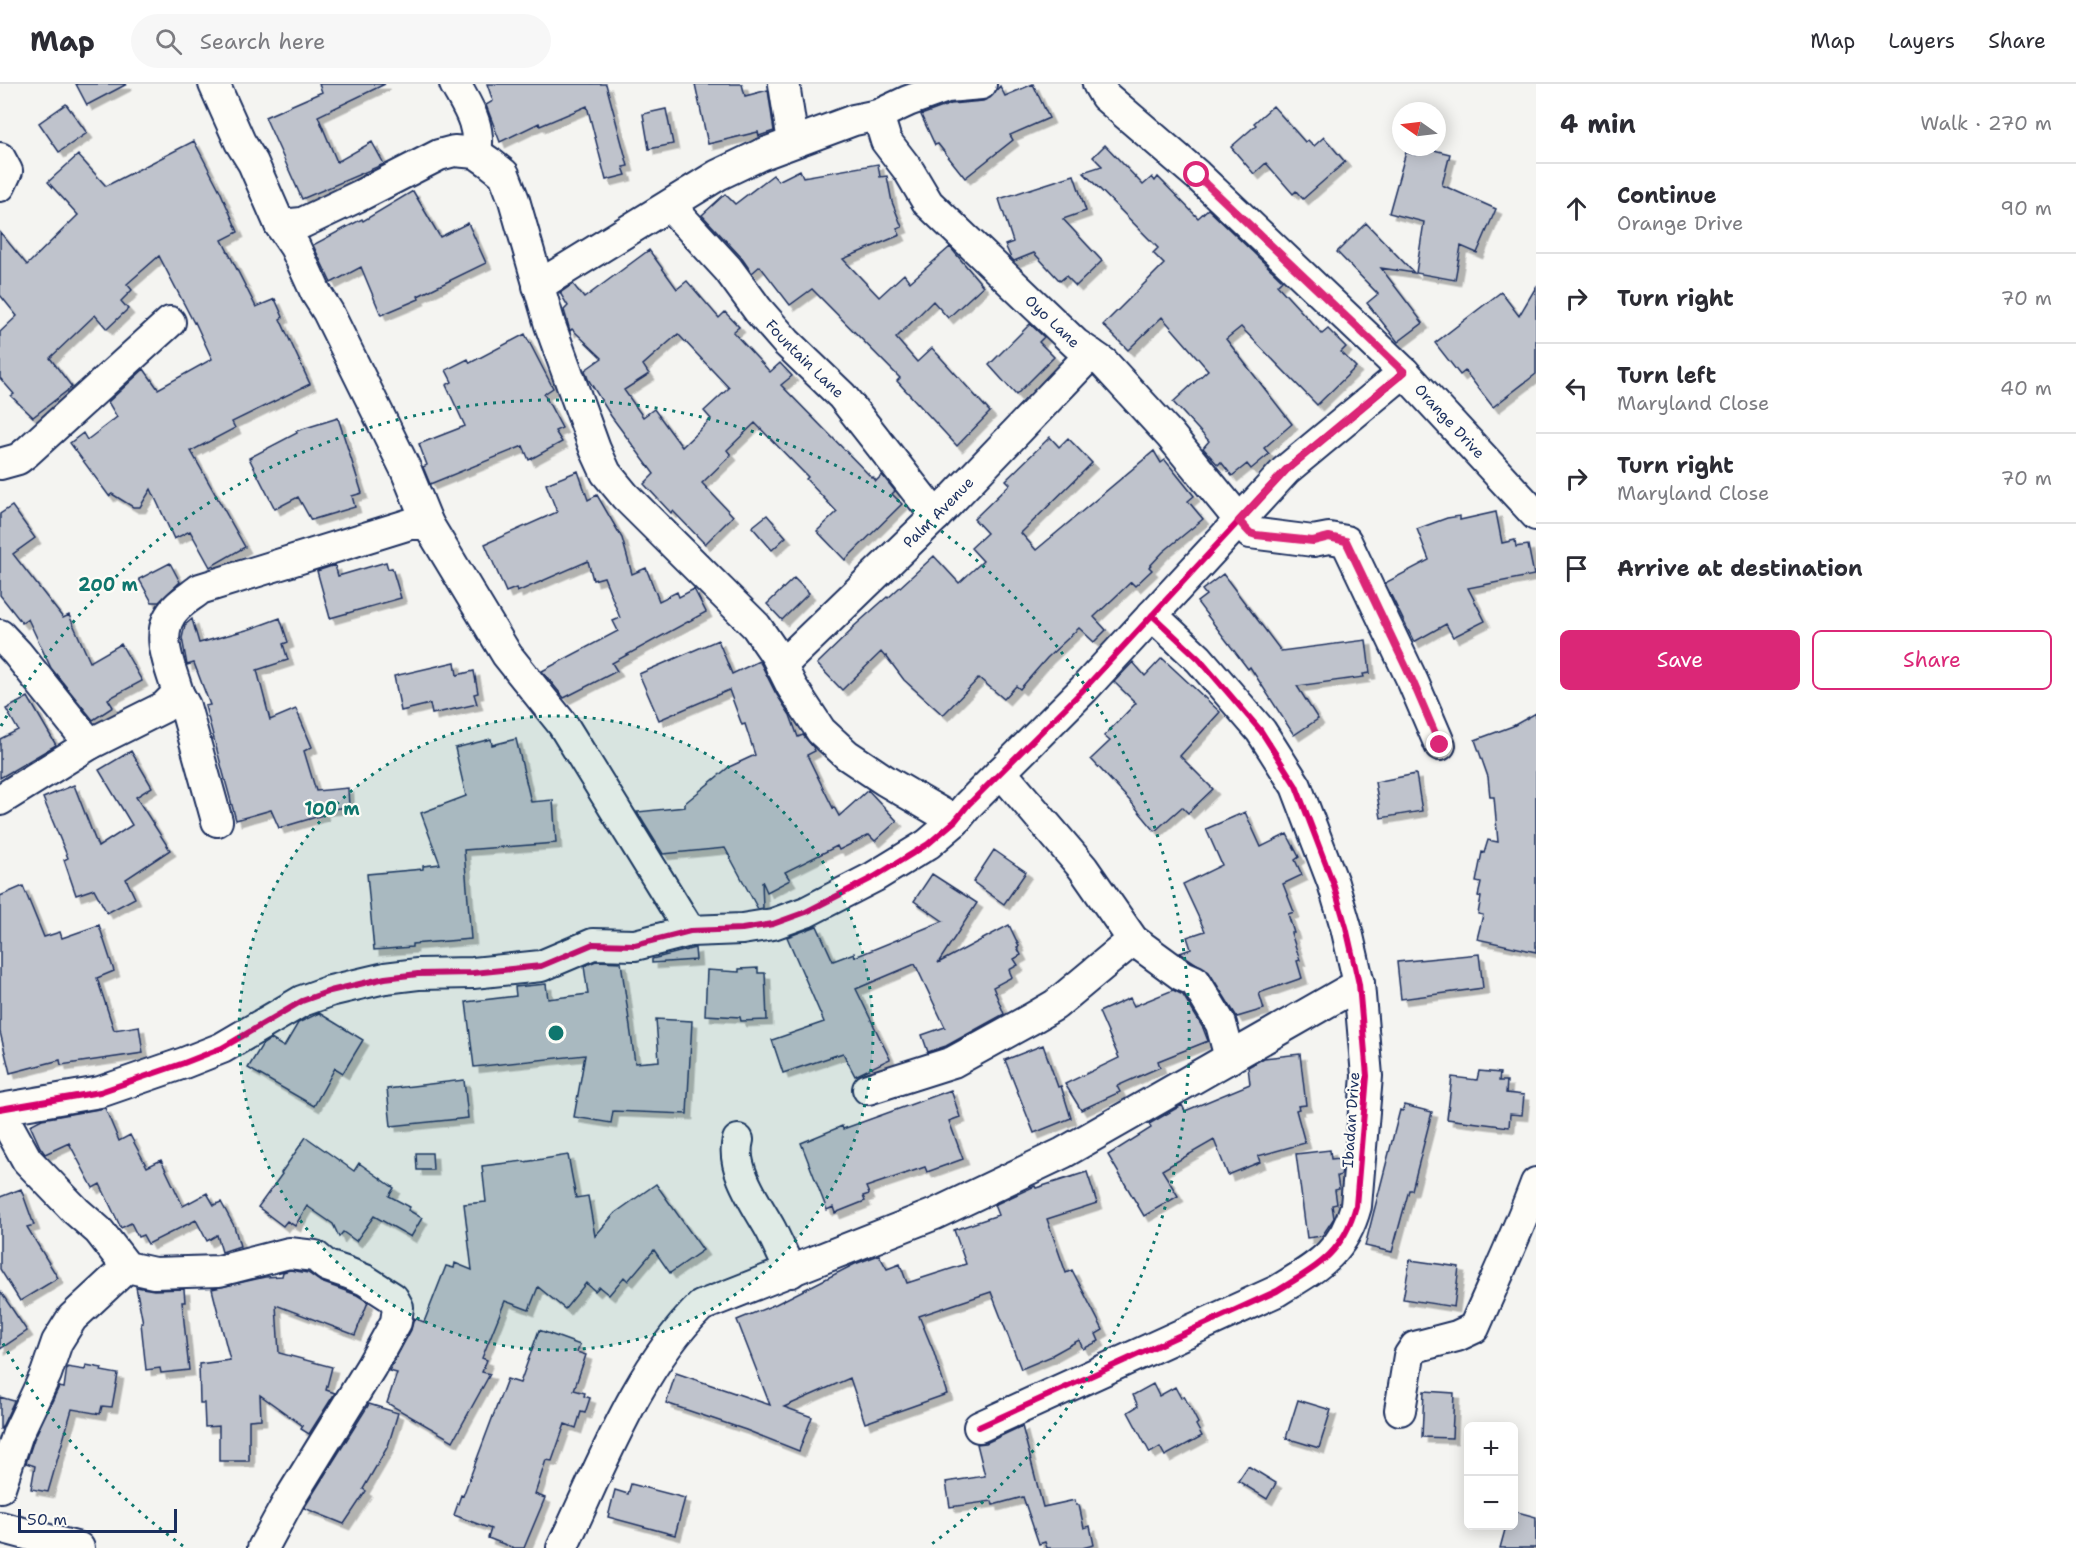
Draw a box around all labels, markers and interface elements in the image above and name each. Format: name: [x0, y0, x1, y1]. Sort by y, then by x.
search box: [131, 14, 551, 68]
text: Map: [30, 22, 95, 60]
icon: search: [152, 25, 185, 58]
text: Search here: [200, 27, 325, 56]
text: Map: [1810, 27, 1855, 55]
text: Layers: [1888, 27, 1955, 55]
text: Share: [1988, 27, 2046, 55]
north arrow: [1392, 102, 1446, 156]
text: 4 min: [1560, 106, 1636, 141]
text: Walk · 270 m: [1920, 110, 2052, 136]
route start: [1183, 161, 1209, 187]
text: Continue: [1617, 181, 1717, 210]
icon: ahead: [1560, 192, 1593, 225]
text: 90 m: [2000, 195, 2052, 221]
text: Orange Drive: [1617, 210, 1743, 236]
icon: right: [1560, 282, 1593, 315]
text: Turn right: [1617, 284, 1734, 313]
text: 70 m: [2000, 285, 2052, 311]
street label: Oyo Lane: [1021, 291, 1084, 352]
street label: Fountain Lane: [761, 315, 848, 402]
text: Turn left: [1617, 361, 1716, 390]
icon: left: [1560, 372, 1593, 405]
text: 40 m: [2000, 375, 2052, 401]
street label: Orange Drive: [1410, 380, 1489, 463]
text: Maryland Close: [1617, 390, 1769, 416]
text: Turn right: [1617, 451, 1734, 480]
icon: right: [1560, 462, 1593, 495]
text: 70 m: [2000, 465, 2052, 491]
street label: Palm Avenue: [899, 472, 978, 552]
text: Maryland Close: [1617, 480, 1769, 506]
icon: arrive: [1560, 552, 1593, 585]
text: Arrive at destination: [1617, 554, 1863, 583]
text: 200 m: [78, 573, 139, 597]
button: Save: [1560, 630, 1800, 690]
button: Share: [1812, 630, 2052, 690]
route end: [1426, 731, 1452, 757]
text: 100 m: [304, 797, 360, 821]
centre of rings: [546, 1023, 566, 1043]
street label: Ibadan Drive: [1338, 1071, 1364, 1169]
map controls: [1464, 1422, 1518, 1530]
button: +: [1464, 1422, 1518, 1476]
button: −: [1464, 1476, 1518, 1530]
scale bar: [18, 1506, 177, 1534]
text: 50 m: [27, 1509, 67, 1530]

